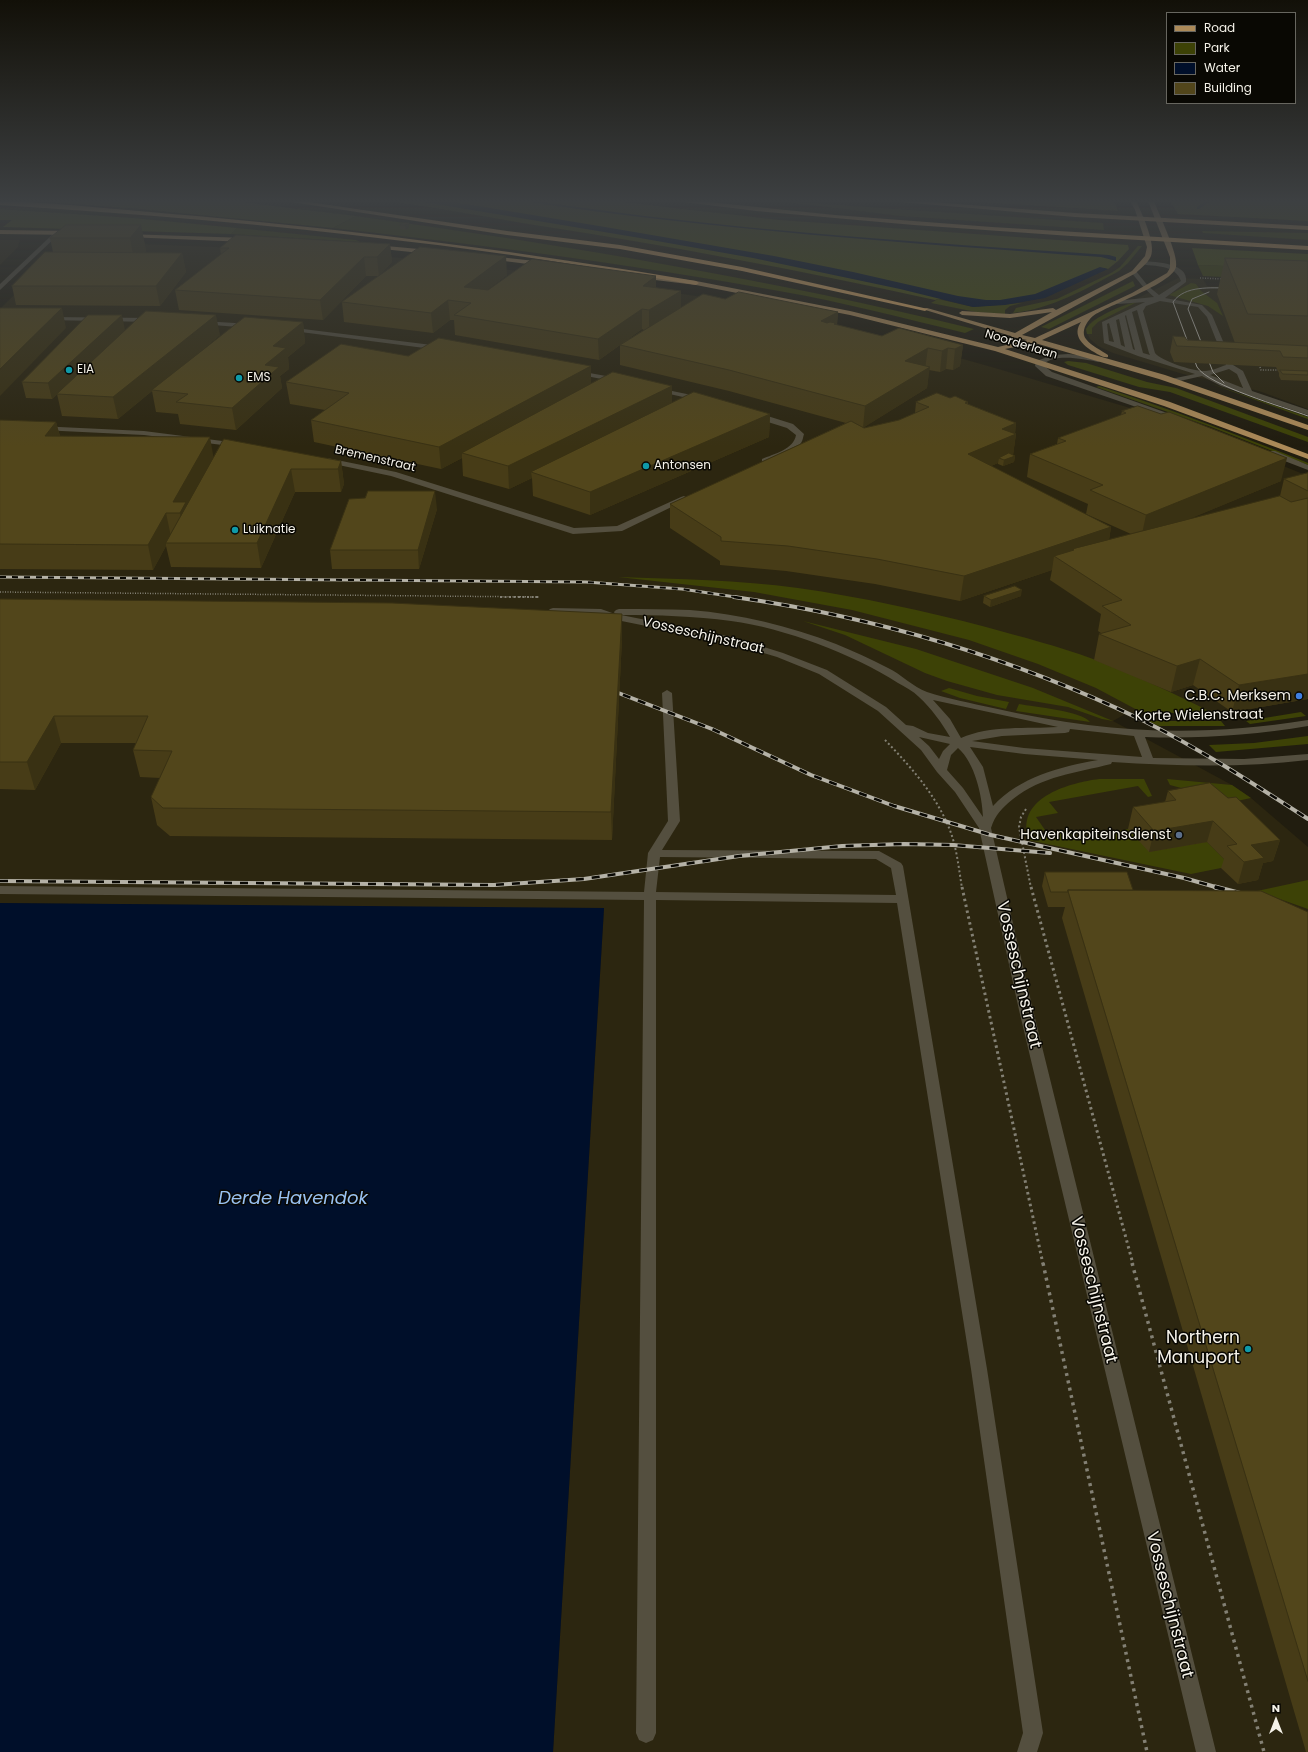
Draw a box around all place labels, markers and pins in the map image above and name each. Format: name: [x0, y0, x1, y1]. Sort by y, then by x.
place label: EIA: [77, 363, 94, 377]
marker: EIA: [64, 365, 74, 375]
place label: EMS: [247, 371, 271, 385]
marker: EMS: [234, 373, 244, 383]
place label: Antonsen: [654, 459, 711, 473]
marker: Antonsen: [641, 461, 651, 471]
place label: Luiknatie: [243, 523, 296, 537]
marker: Luiknatie: [230, 525, 240, 535]
place label: C.B.C. Merksem: [1185, 688, 1291, 704]
marker: C.B.C. Merksem: [1294, 691, 1304, 701]
place label: Havenkapiteinsdienst: [1020, 827, 1171, 843]
marker: Havenkapiteinsdienst: [1174, 830, 1184, 840]
place label: Northern Manuport: [1157, 1329, 1240, 1369]
marker: Northern Manuport: [1243, 1344, 1253, 1354]

